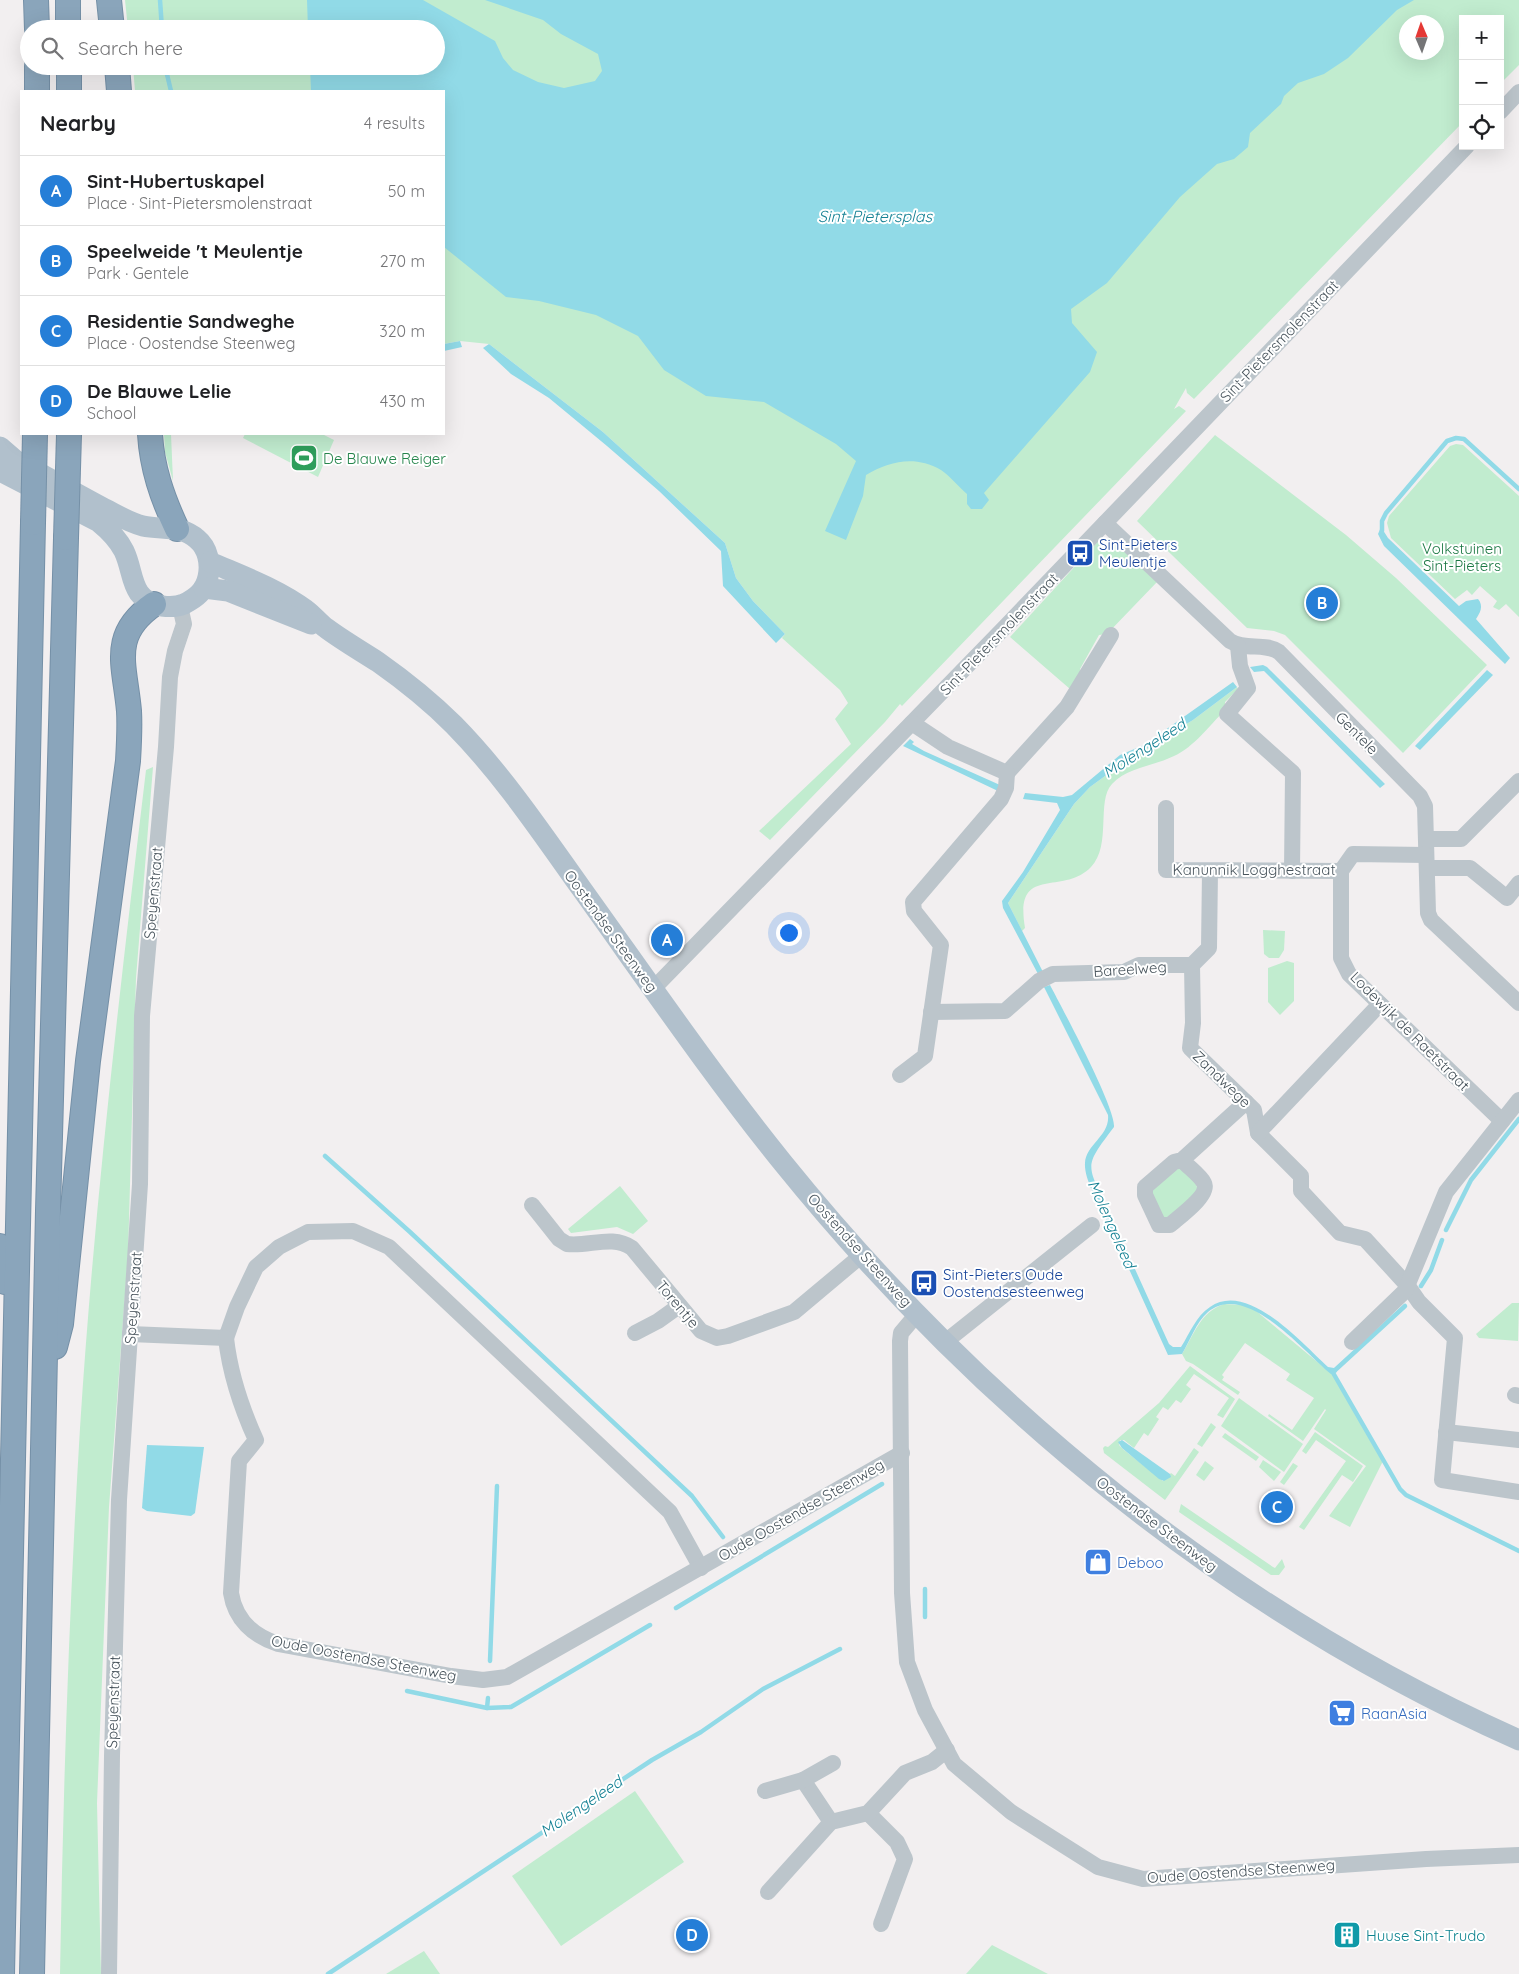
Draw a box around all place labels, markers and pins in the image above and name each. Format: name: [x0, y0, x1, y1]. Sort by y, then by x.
sports icon: De Blauwe Reiger: [289, 443, 319, 473]
place label: De Blauwe Reiger: [323, 449, 446, 468]
place label: Sint-Pieters Meulentje: [1099, 535, 1177, 571]
bus stop icon: Sint-Pieters Meulentje: [1065, 538, 1095, 568]
pin: B: [1306, 584, 1338, 622]
pin: A: [651, 921, 683, 959]
place label: Sint-Pieters Oude Oostendsesteenweg: [943, 1265, 1084, 1301]
bus stop icon: Sint-Pieters Oude Oostendsesteenweg: [909, 1268, 939, 1298]
pin: C: [1261, 1488, 1293, 1526]
shop icon: Deboo: [1083, 1547, 1113, 1577]
place label: Deboo: [1117, 1553, 1164, 1572]
supermarket icon: RaanAsia: [1327, 1698, 1357, 1728]
place label: RaanAsia: [1361, 1704, 1427, 1723]
pin: D: [676, 1916, 708, 1954]
building icon: Huuse Sint-Trudo: [1332, 1920, 1362, 1950]
place label: Huuse Sint-Trudo: [1366, 1926, 1485, 1945]

